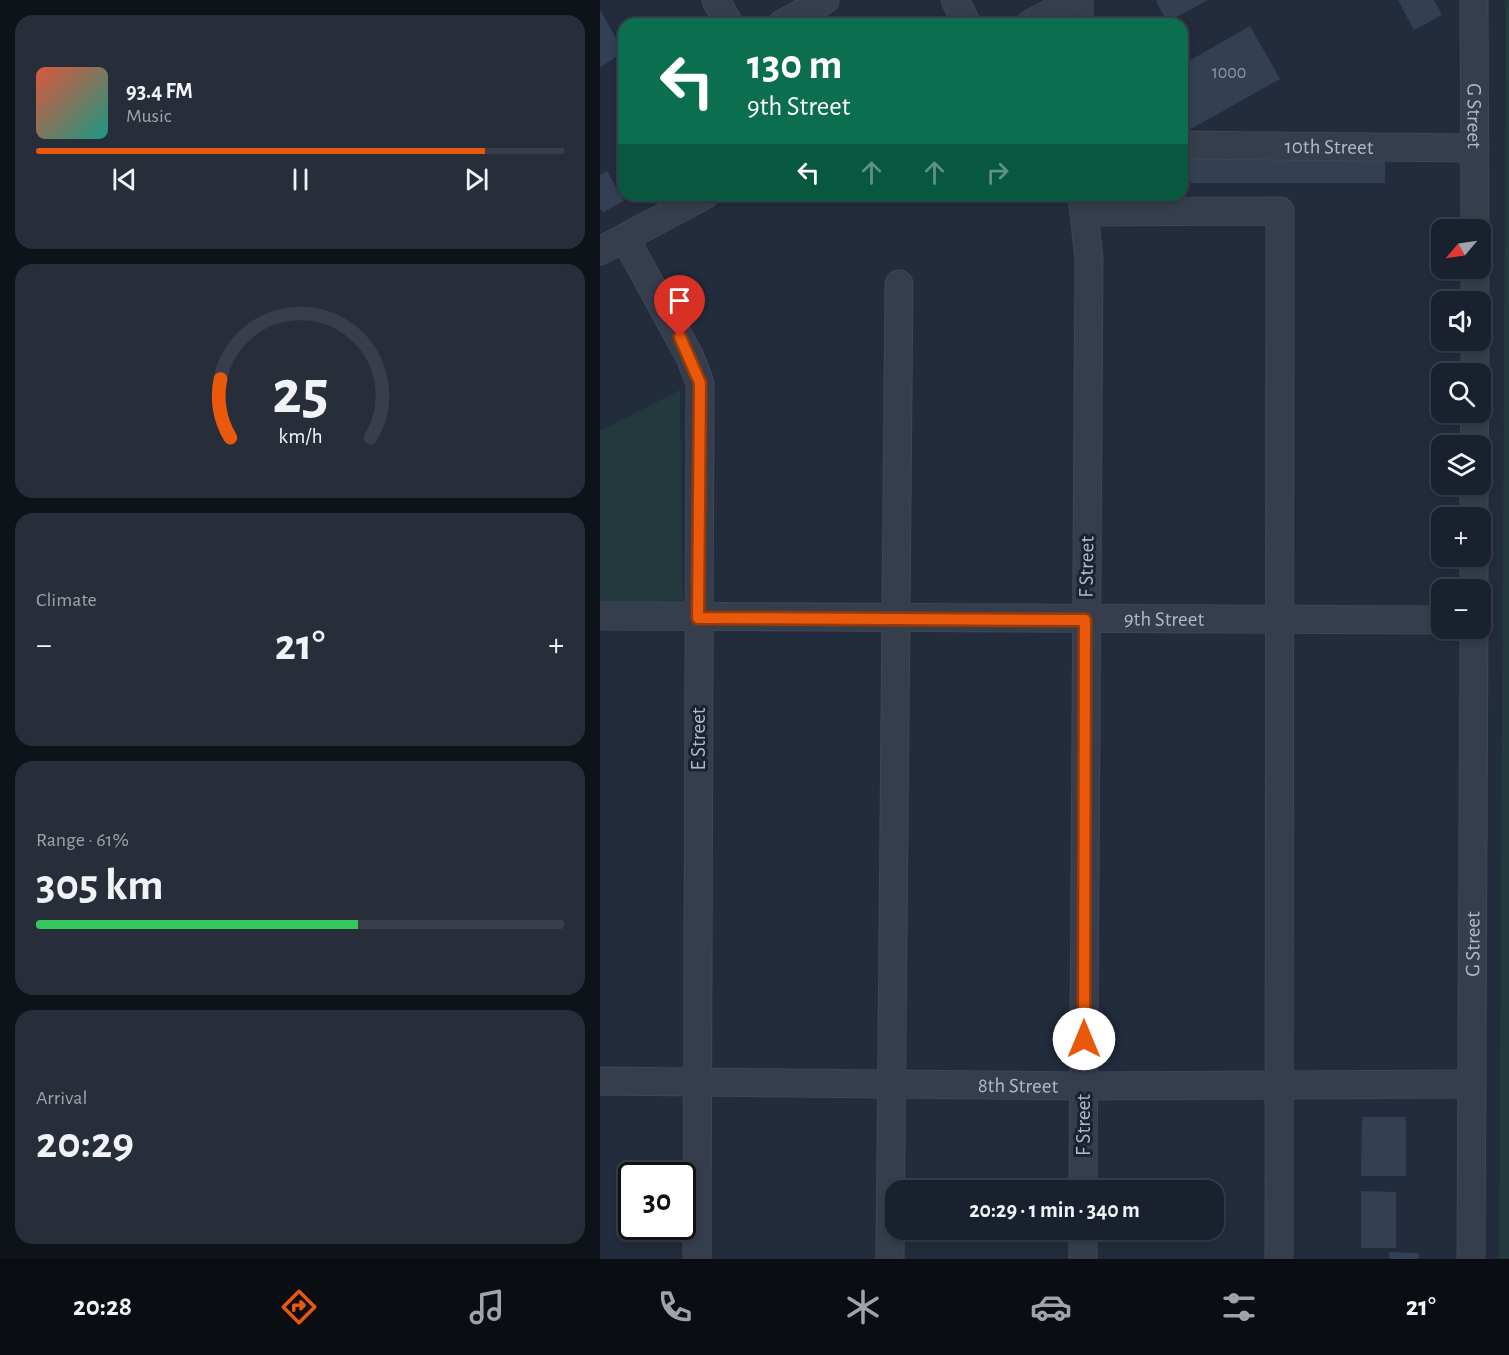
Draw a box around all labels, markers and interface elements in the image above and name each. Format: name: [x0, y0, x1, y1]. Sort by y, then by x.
icon: left: [648, 42, 726, 120]
text: 130 m: [747, 44, 842, 86]
house number: 1000: [1212, 64, 1246, 82]
text: 93.4 FM: [126, 80, 193, 102]
street label: G Street: [1463, 83, 1485, 149]
text: 9th Street: [747, 93, 850, 120]
text: Music: [126, 106, 172, 126]
street label: 10th Street: [1284, 136, 1374, 158]
icon: left: [792, 156, 825, 189]
icon: ahead: [855, 156, 888, 189]
icon: ahead: [918, 156, 951, 189]
icon: right: [981, 156, 1014, 189]
icon: previous: [108, 163, 141, 196]
icon: pause: [284, 163, 317, 196]
icon: next: [460, 163, 493, 196]
north arrow: [1431, 219, 1491, 279]
map controls: [1431, 219, 1491, 639]
pin: [654, 275, 705, 337]
icon: arrive: [663, 284, 696, 317]
button: sound: [1431, 291, 1491, 351]
text: 25: [272, 362, 328, 424]
button: search: [1431, 363, 1491, 423]
text: km/h: [278, 426, 322, 447]
button: layers: [1431, 435, 1491, 495]
button: +: [1431, 507, 1491, 567]
street label: F Street: [1075, 536, 1098, 598]
button: −: [1431, 579, 1491, 639]
text: Climate: [36, 590, 97, 610]
street label: 9th Street: [1124, 608, 1205, 630]
text: 21°: [275, 623, 325, 668]
text: −: [36, 629, 52, 662]
text: +: [548, 629, 564, 662]
street label: E Street: [688, 707, 709, 771]
text: Range · 61%: [36, 830, 129, 850]
text: 305 km: [36, 863, 164, 908]
street label: G Street: [1462, 911, 1484, 977]
position arrow: [1052, 1007, 1116, 1071]
street label: 8th Street: [978, 1075, 1059, 1097]
text: Arrival: [36, 1088, 87, 1108]
street label: F Street: [1073, 1094, 1094, 1156]
text: 20:29: [36, 1121, 134, 1166]
speed limit sign: 30: [618, 1162, 696, 1240]
text: 20:29 · 1 min · 340 m: [969, 1199, 1140, 1221]
icon: directions: [278, 1286, 320, 1328]
icon: music: [466, 1286, 508, 1328]
icon: phone: [654, 1286, 696, 1328]
icon: climate: [842, 1286, 884, 1328]
icon: car: [1030, 1286, 1072, 1328]
icon: filters: [1218, 1286, 1260, 1328]
text: 20:28: [73, 1293, 132, 1320]
text: 21°: [1406, 1293, 1436, 1320]

